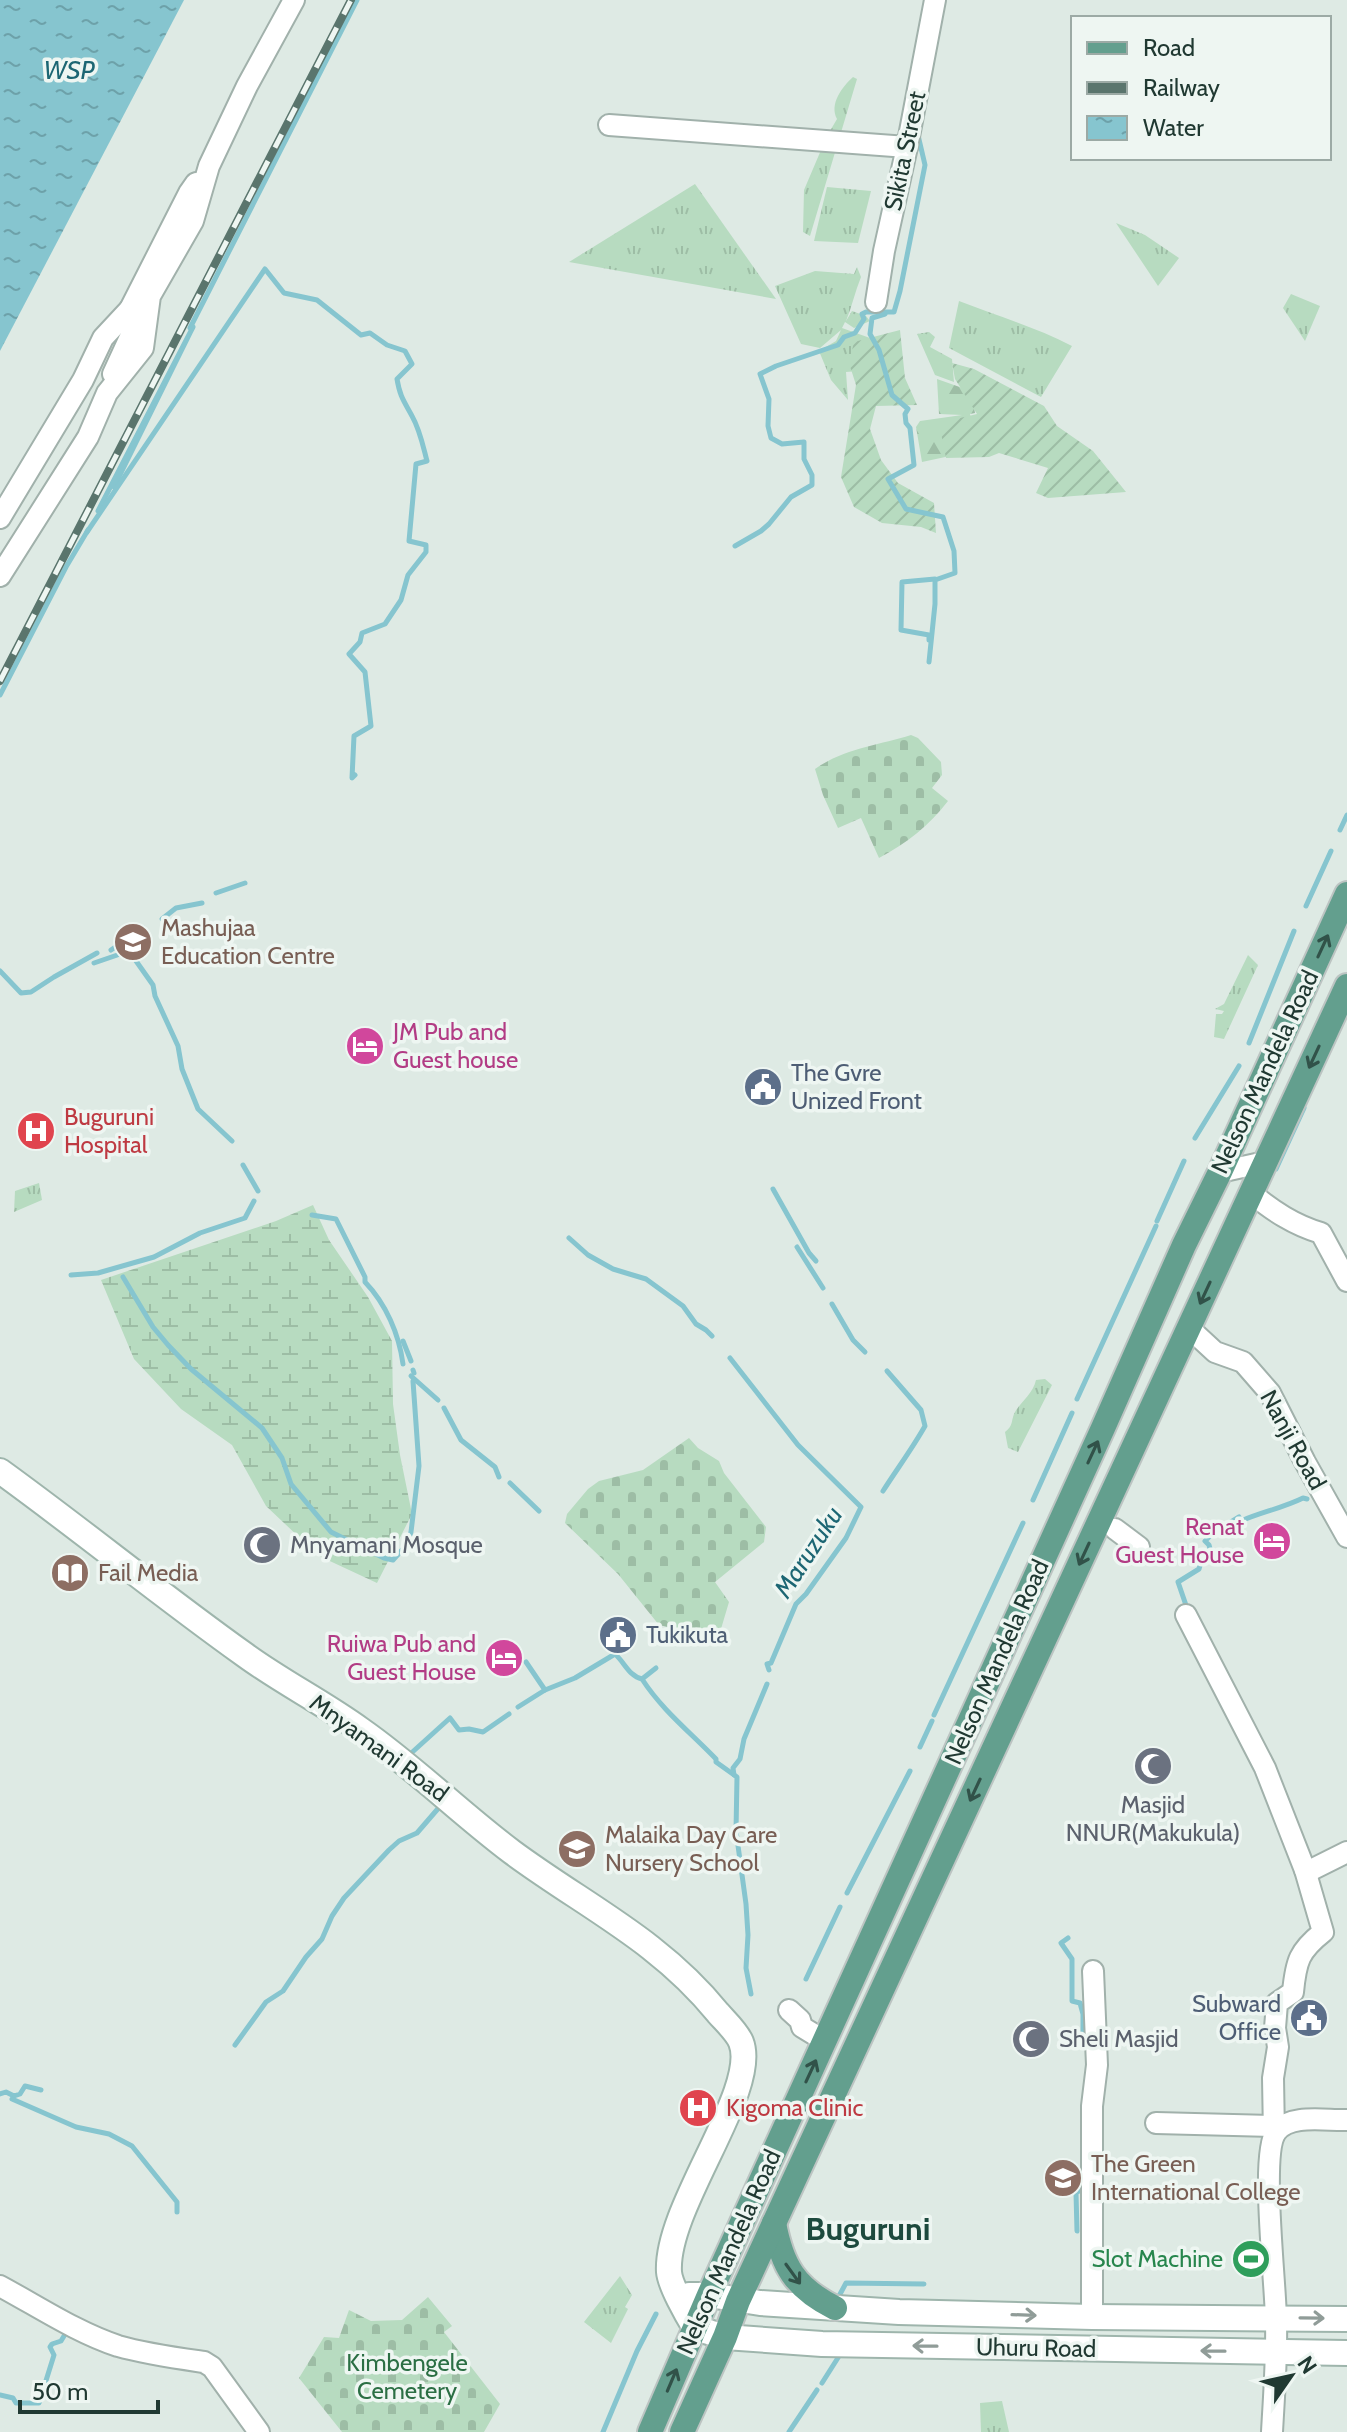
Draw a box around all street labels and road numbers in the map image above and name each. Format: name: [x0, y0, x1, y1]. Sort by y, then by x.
street label: Sikita Street: [878, 88, 931, 213]
street label: Nelson Mandela Road: [1205, 966, 1324, 1178]
street label: Nanji Road: [1254, 1385, 1333, 1495]
street label: Nelson Mandela Road: [938, 1555, 1055, 1769]
street label: Mnyamani Road: [304, 1688, 454, 1808]
street label: Nelson Mandela Road: [670, 2145, 787, 2359]
street label: Uhuru Road: [976, 2332, 1096, 2363]

